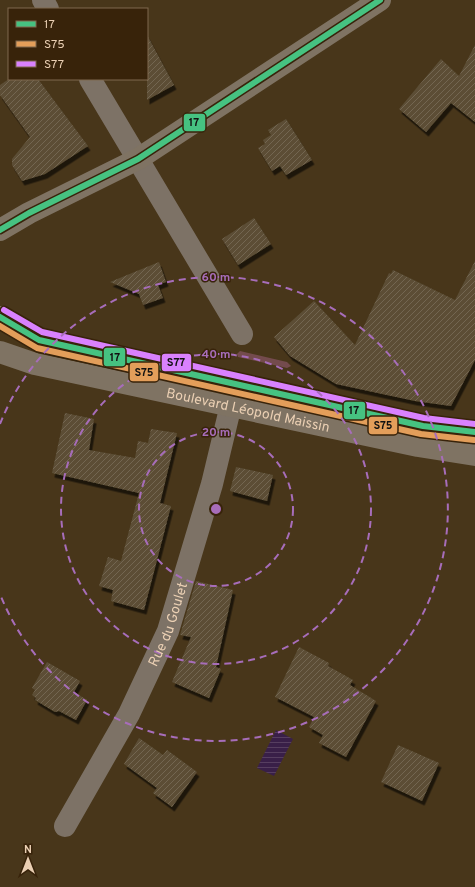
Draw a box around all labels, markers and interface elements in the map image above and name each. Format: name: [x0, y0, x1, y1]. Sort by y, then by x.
legend: [8, 8, 148, 80]
text: 17: [44, 17, 55, 33]
text: S75: [44, 37, 65, 53]
text: S77: [44, 57, 64, 73]
line badge: 17: [183, 113, 206, 132]
text: 17: [189, 116, 199, 130]
text: 60 m: [202, 270, 230, 286]
line badge: 17: [103, 347, 126, 367]
text: 40 m: [201, 347, 231, 363]
text: 17: [110, 351, 120, 365]
line badge: S77: [161, 353, 192, 372]
text: S77: [167, 356, 185, 370]
line badge: S75: [129, 362, 159, 382]
text: S75: [134, 366, 154, 380]
street label: Boulevard Léopold Maissin: [164, 385, 331, 437]
line badge: 17: [343, 401, 366, 420]
text: 17: [349, 404, 359, 418]
line badge: S75: [368, 416, 398, 435]
text: S75: [373, 419, 393, 433]
text: 20 m: [202, 425, 230, 441]
centre of rings: [209, 502, 223, 516]
street label: Rue du Goulet: [146, 581, 192, 670]
north arrow: [8, 839, 48, 879]
text: N: [24, 843, 32, 857]

